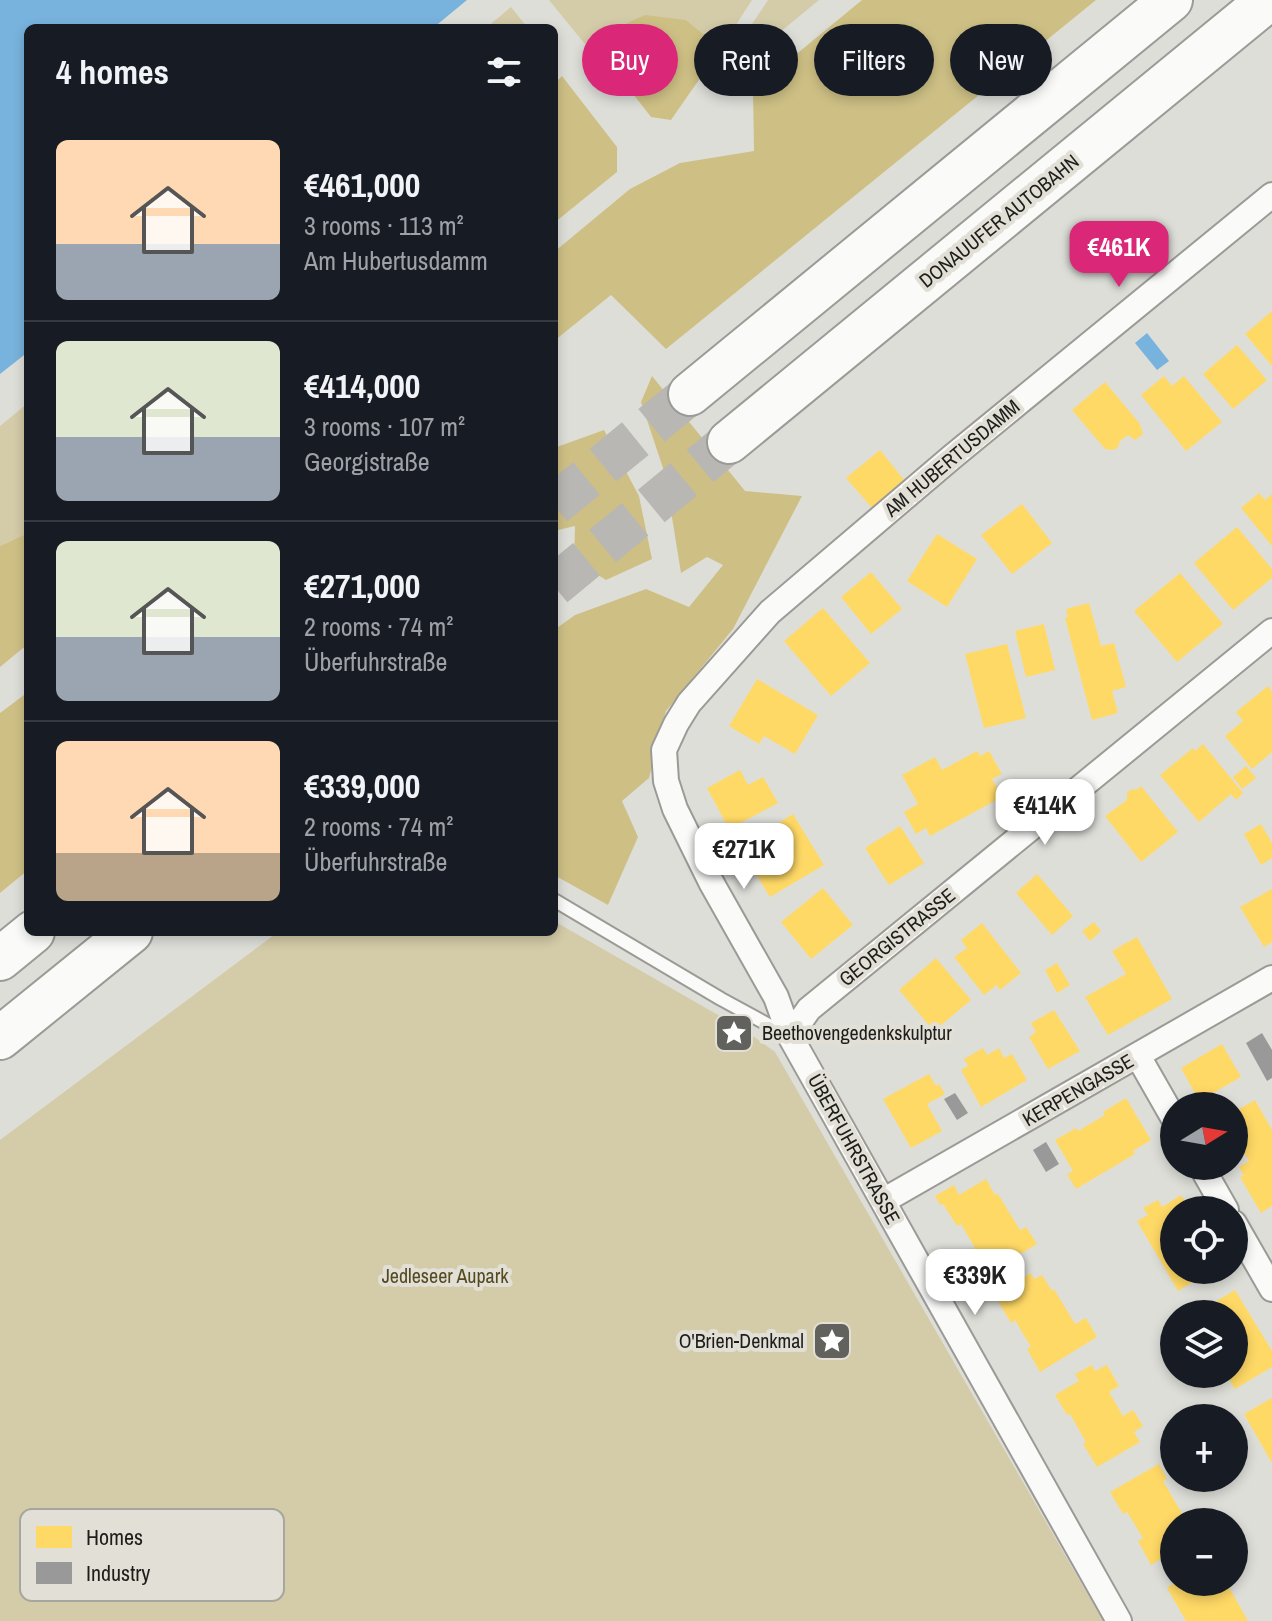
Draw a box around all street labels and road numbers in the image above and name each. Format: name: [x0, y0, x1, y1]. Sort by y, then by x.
street label: DONAUUFER AUTOBAHN: [913, 148, 1084, 294]
street label: AM HUBERTUSDAMM: [877, 393, 1025, 523]
street label: GEORGISTRASSE: [833, 881, 960, 992]
street label: KERPENGASSE: [1017, 1047, 1138, 1132]
street label: ÜBERFUHRSTRASSE: [802, 1069, 907, 1229]

